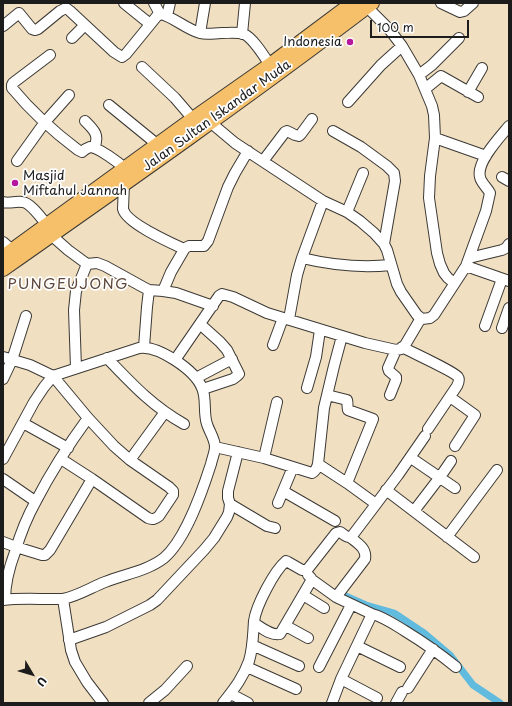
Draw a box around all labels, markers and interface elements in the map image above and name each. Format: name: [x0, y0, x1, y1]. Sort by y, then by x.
scale bar: [372, 12, 471, 38]
text: 100 m: [377, 18, 414, 36]
place label: Indonesia: [283, 34, 342, 50]
marker: Indonesia: [345, 37, 355, 47]
street label: Jalan Sultan Iskandar Muda: [140, 57, 294, 175]
place label: Masjid Miftahul Jannah: [23, 168, 127, 199]
marker: Masjid Miftahul Jannah: [10, 178, 20, 188]
district label: PUNGEUJONG: [8, 276, 128, 294]
north arrow: [12, 654, 52, 694]
text: U: [33, 673, 51, 690]

